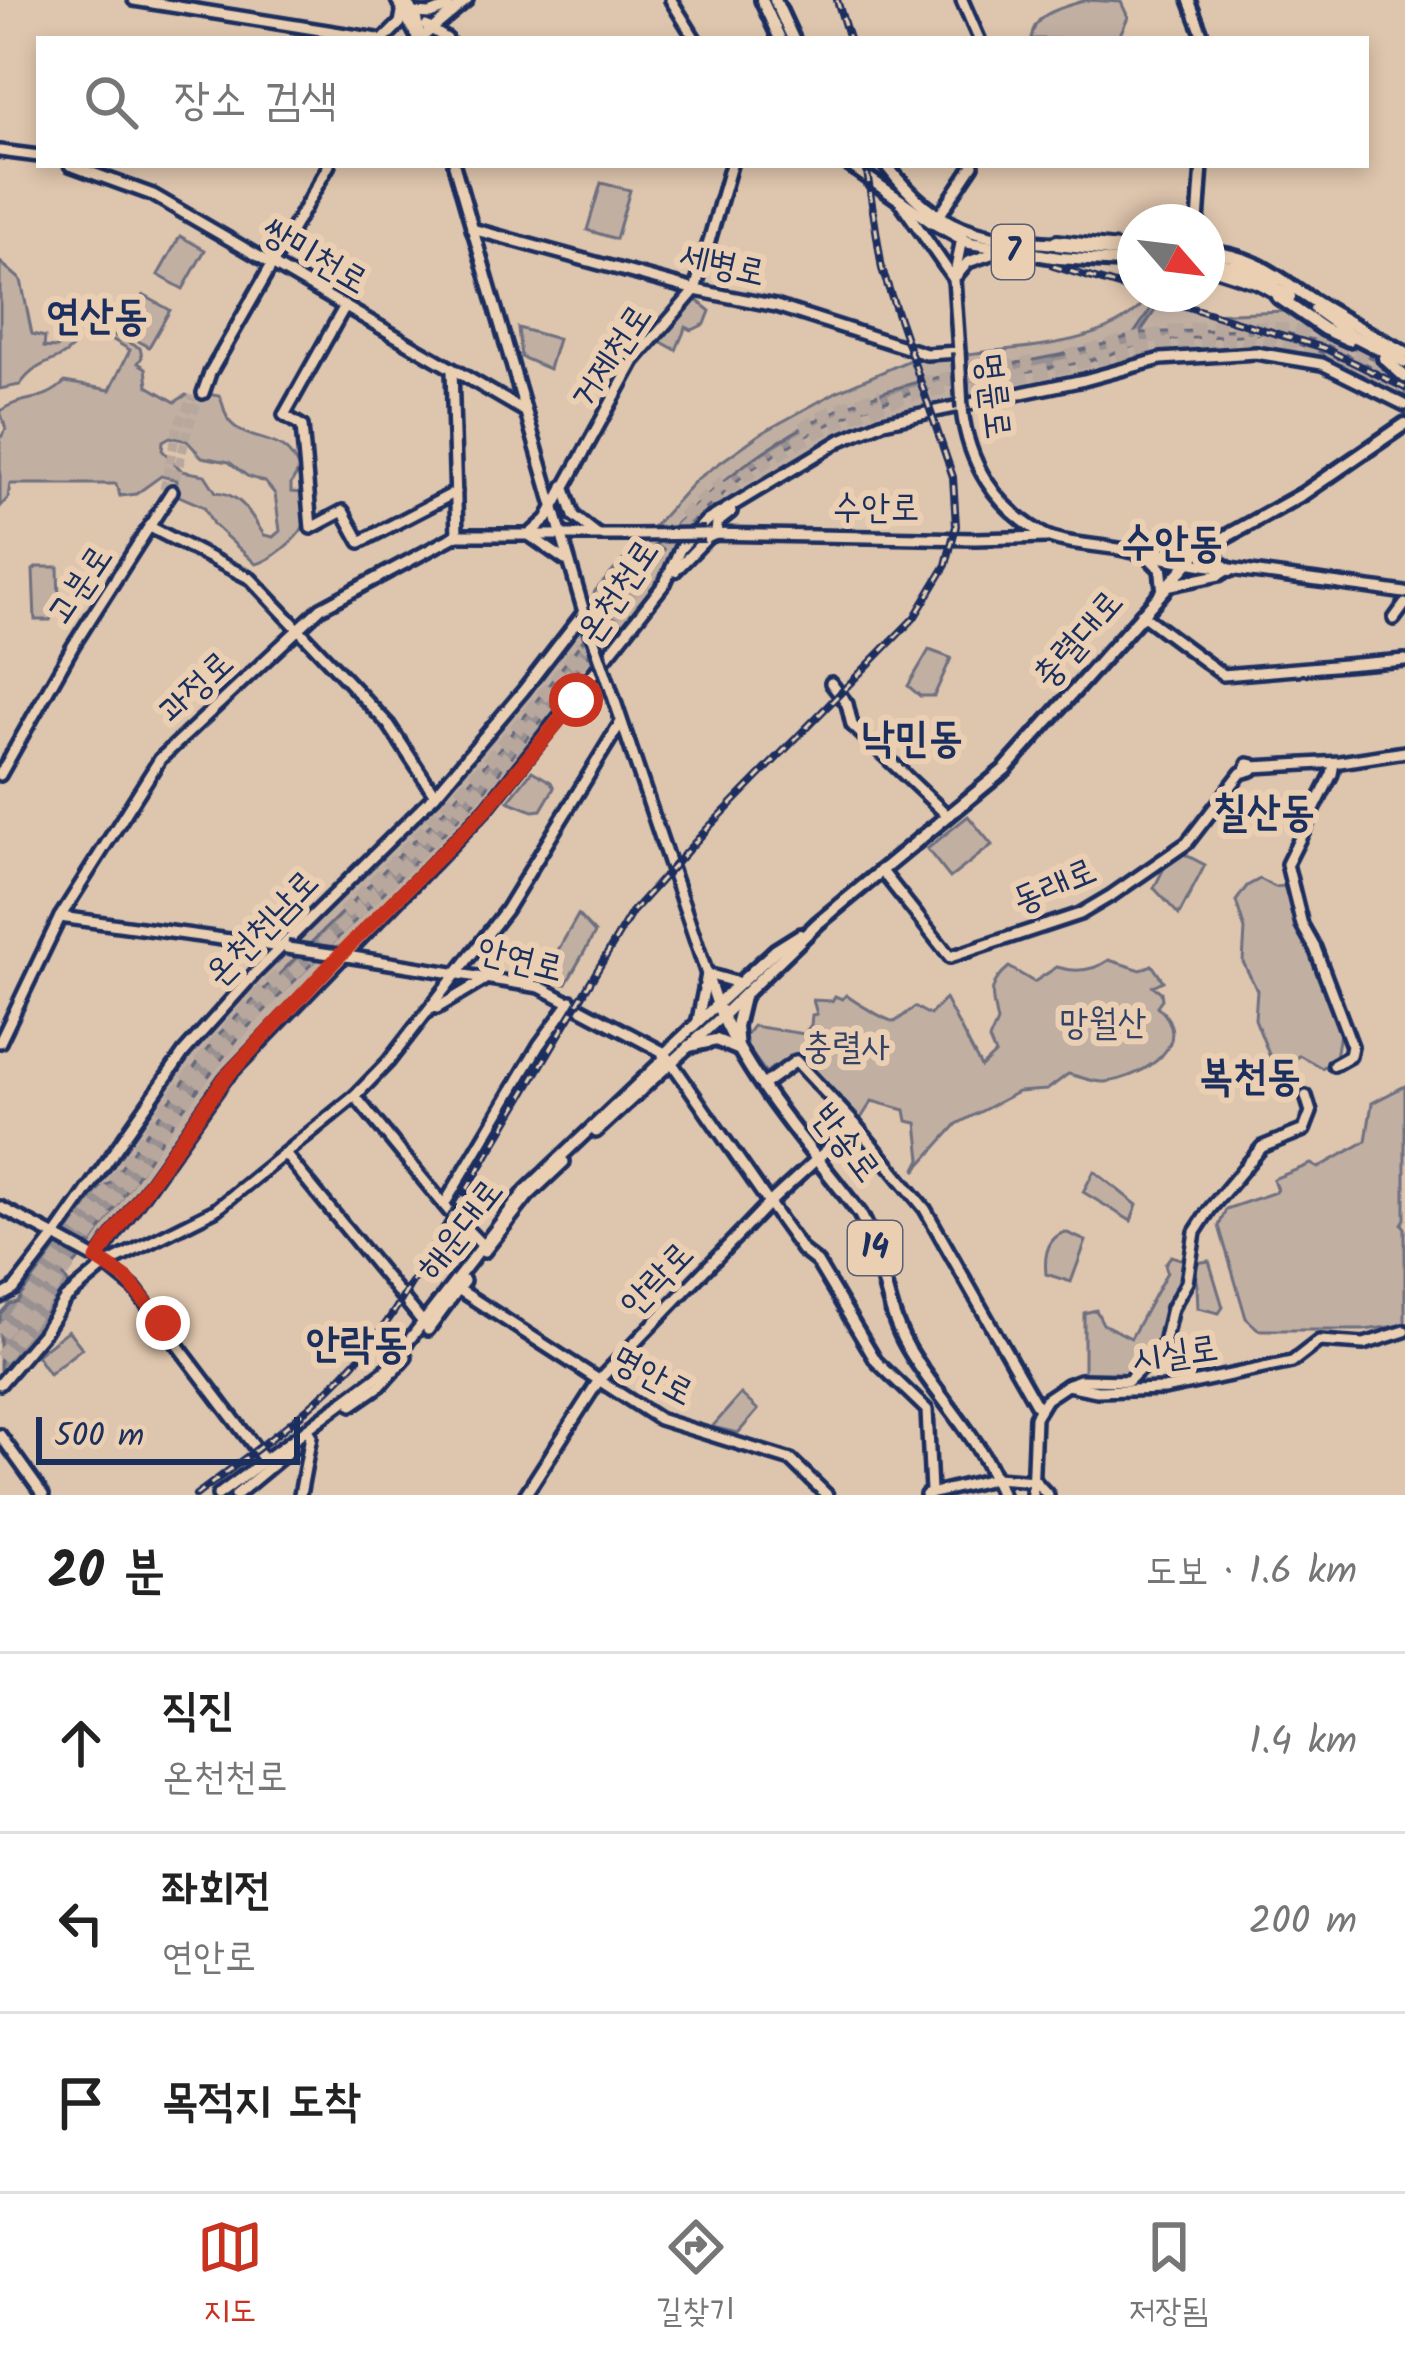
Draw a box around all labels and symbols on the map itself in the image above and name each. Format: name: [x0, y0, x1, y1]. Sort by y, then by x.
street label: 쌍미천로: [250, 203, 378, 311]
north arrow: [1117, 204, 1225, 312]
road number: 7: [992, 225, 1034, 279]
street label: 세병로: [673, 228, 771, 304]
district label: 연산동: [46, 284, 148, 351]
street label: 거제천로: [556, 293, 668, 421]
street label: 명륜로: [958, 349, 1026, 443]
street label: 수안로: [833, 481, 919, 538]
district label: 수안동: [1121, 511, 1223, 578]
street label: 온천천로: [563, 528, 675, 656]
street label: 고분로: [33, 534, 129, 638]
street label: 충렬대로: [1019, 578, 1139, 702]
street label: 과정로: [146, 638, 248, 738]
route start: [549, 673, 603, 727]
district label: 낙민동: [861, 706, 963, 773]
district label: 칠산동: [1213, 780, 1315, 847]
street label: 동래로: [1004, 844, 1106, 930]
street label: 온천천남로: [192, 857, 334, 1001]
street label: 안연로: [471, 923, 569, 999]
park label: 망월산: [1060, 996, 1146, 1053]
park label: 충렬사: [804, 1020, 890, 1077]
district label: 복천동: [1199, 1044, 1301, 1111]
street label: 반송로: [796, 1092, 894, 1196]
street label: 해운대로: [403, 1167, 519, 1293]
road number: 14: [848, 1221, 902, 1275]
street label: 안락로: [607, 1229, 709, 1331]
route end: [136, 1296, 190, 1350]
district label: 안락동: [306, 1312, 408, 1379]
street label: 시실로: [1128, 1321, 1222, 1389]
street label: 명안로: [600, 1331, 704, 1423]
scale bar: [36, 1411, 300, 1464]

